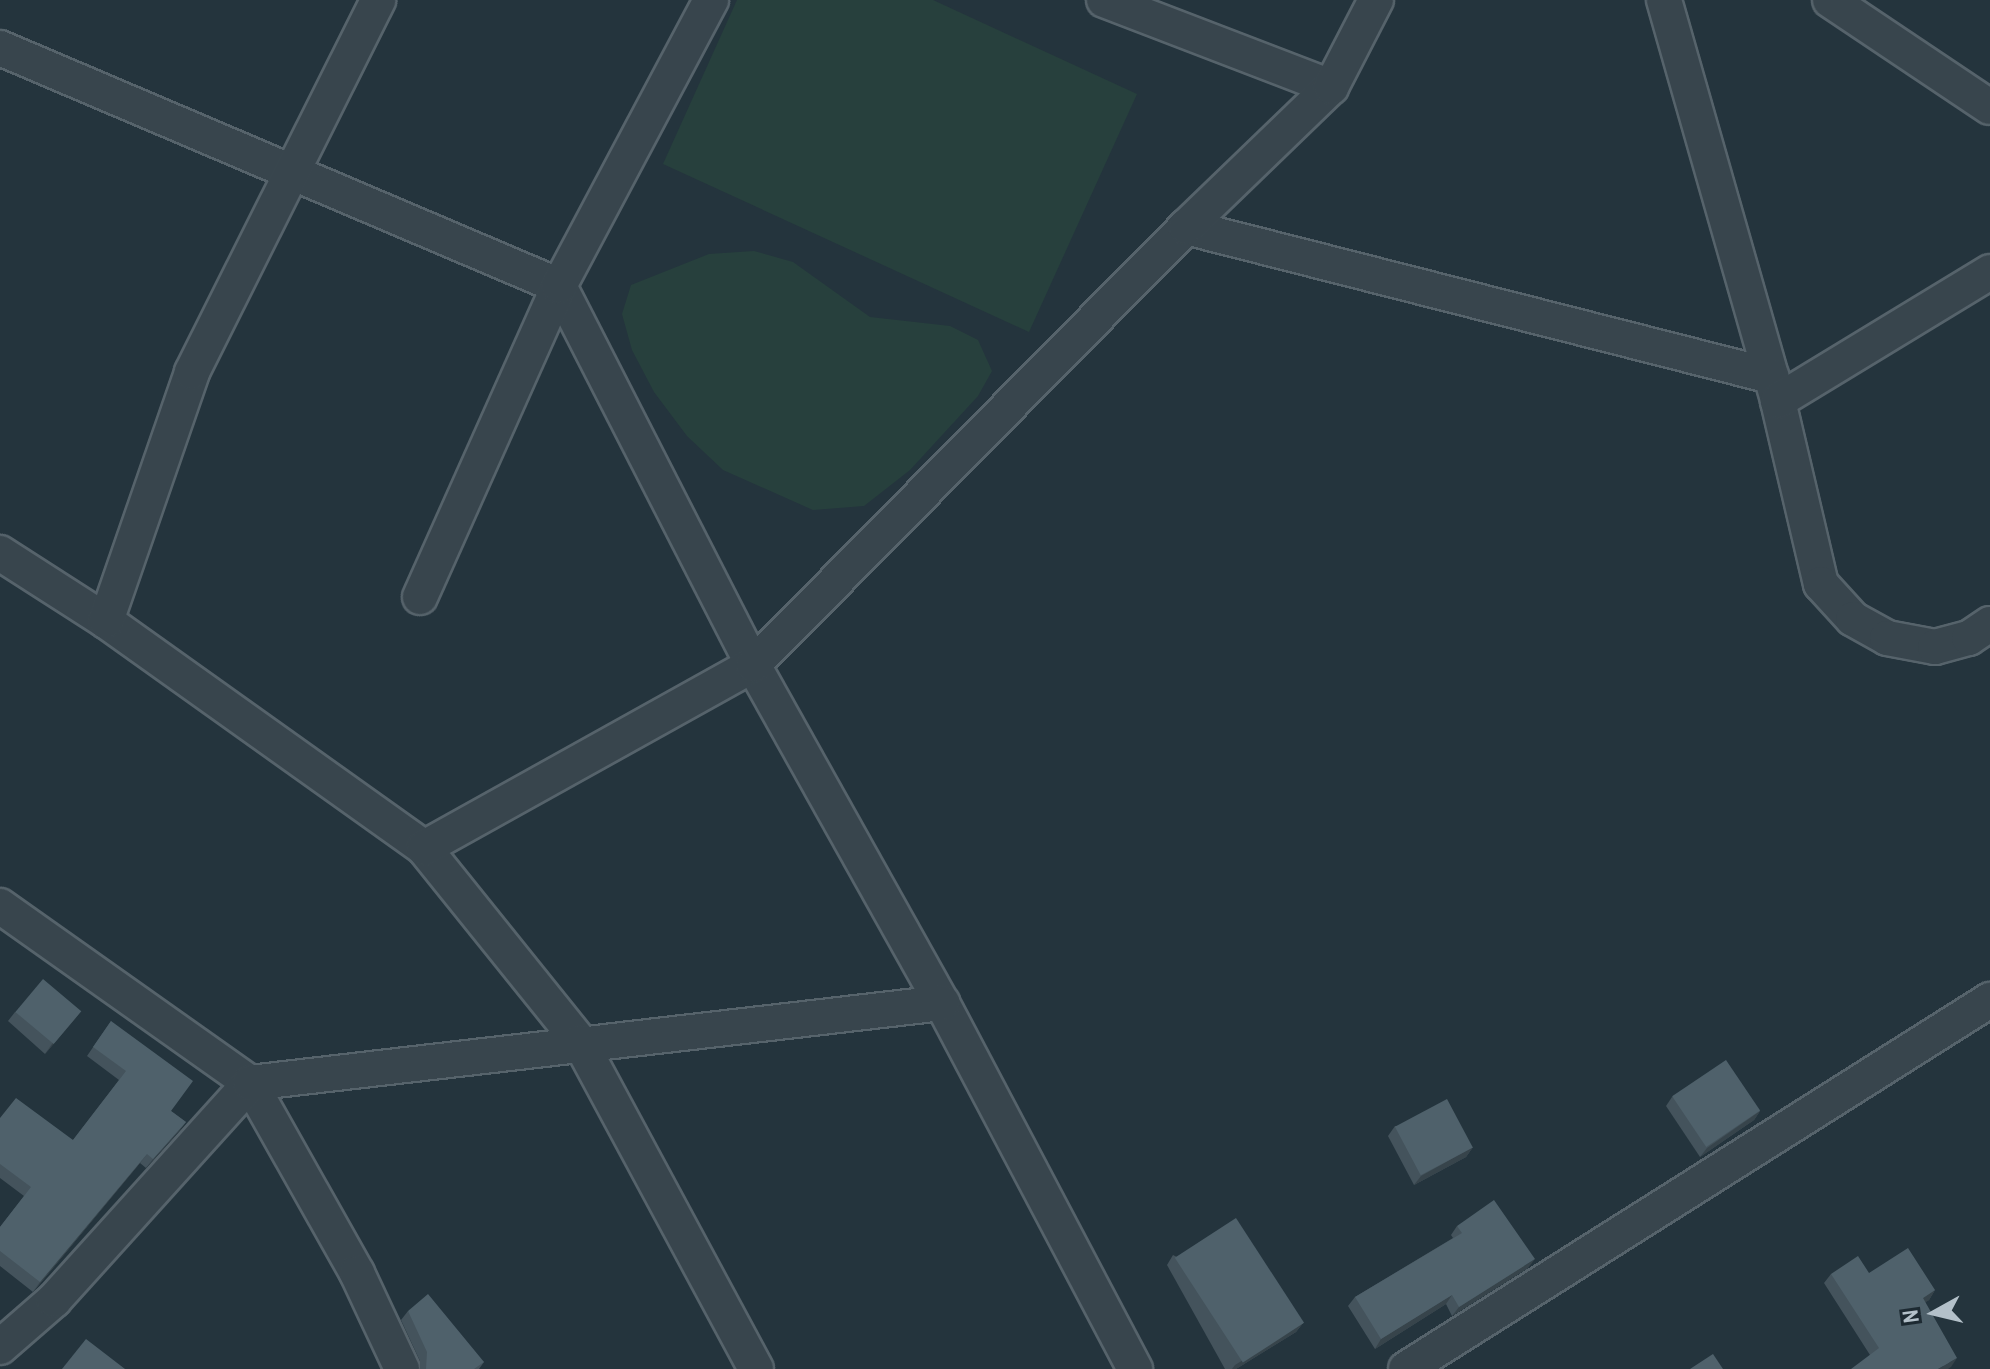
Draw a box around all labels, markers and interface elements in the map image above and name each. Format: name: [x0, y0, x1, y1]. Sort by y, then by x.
north arrow: [1894, 1273, 1974, 1353]
text: N: [1894, 1308, 1926, 1325]

